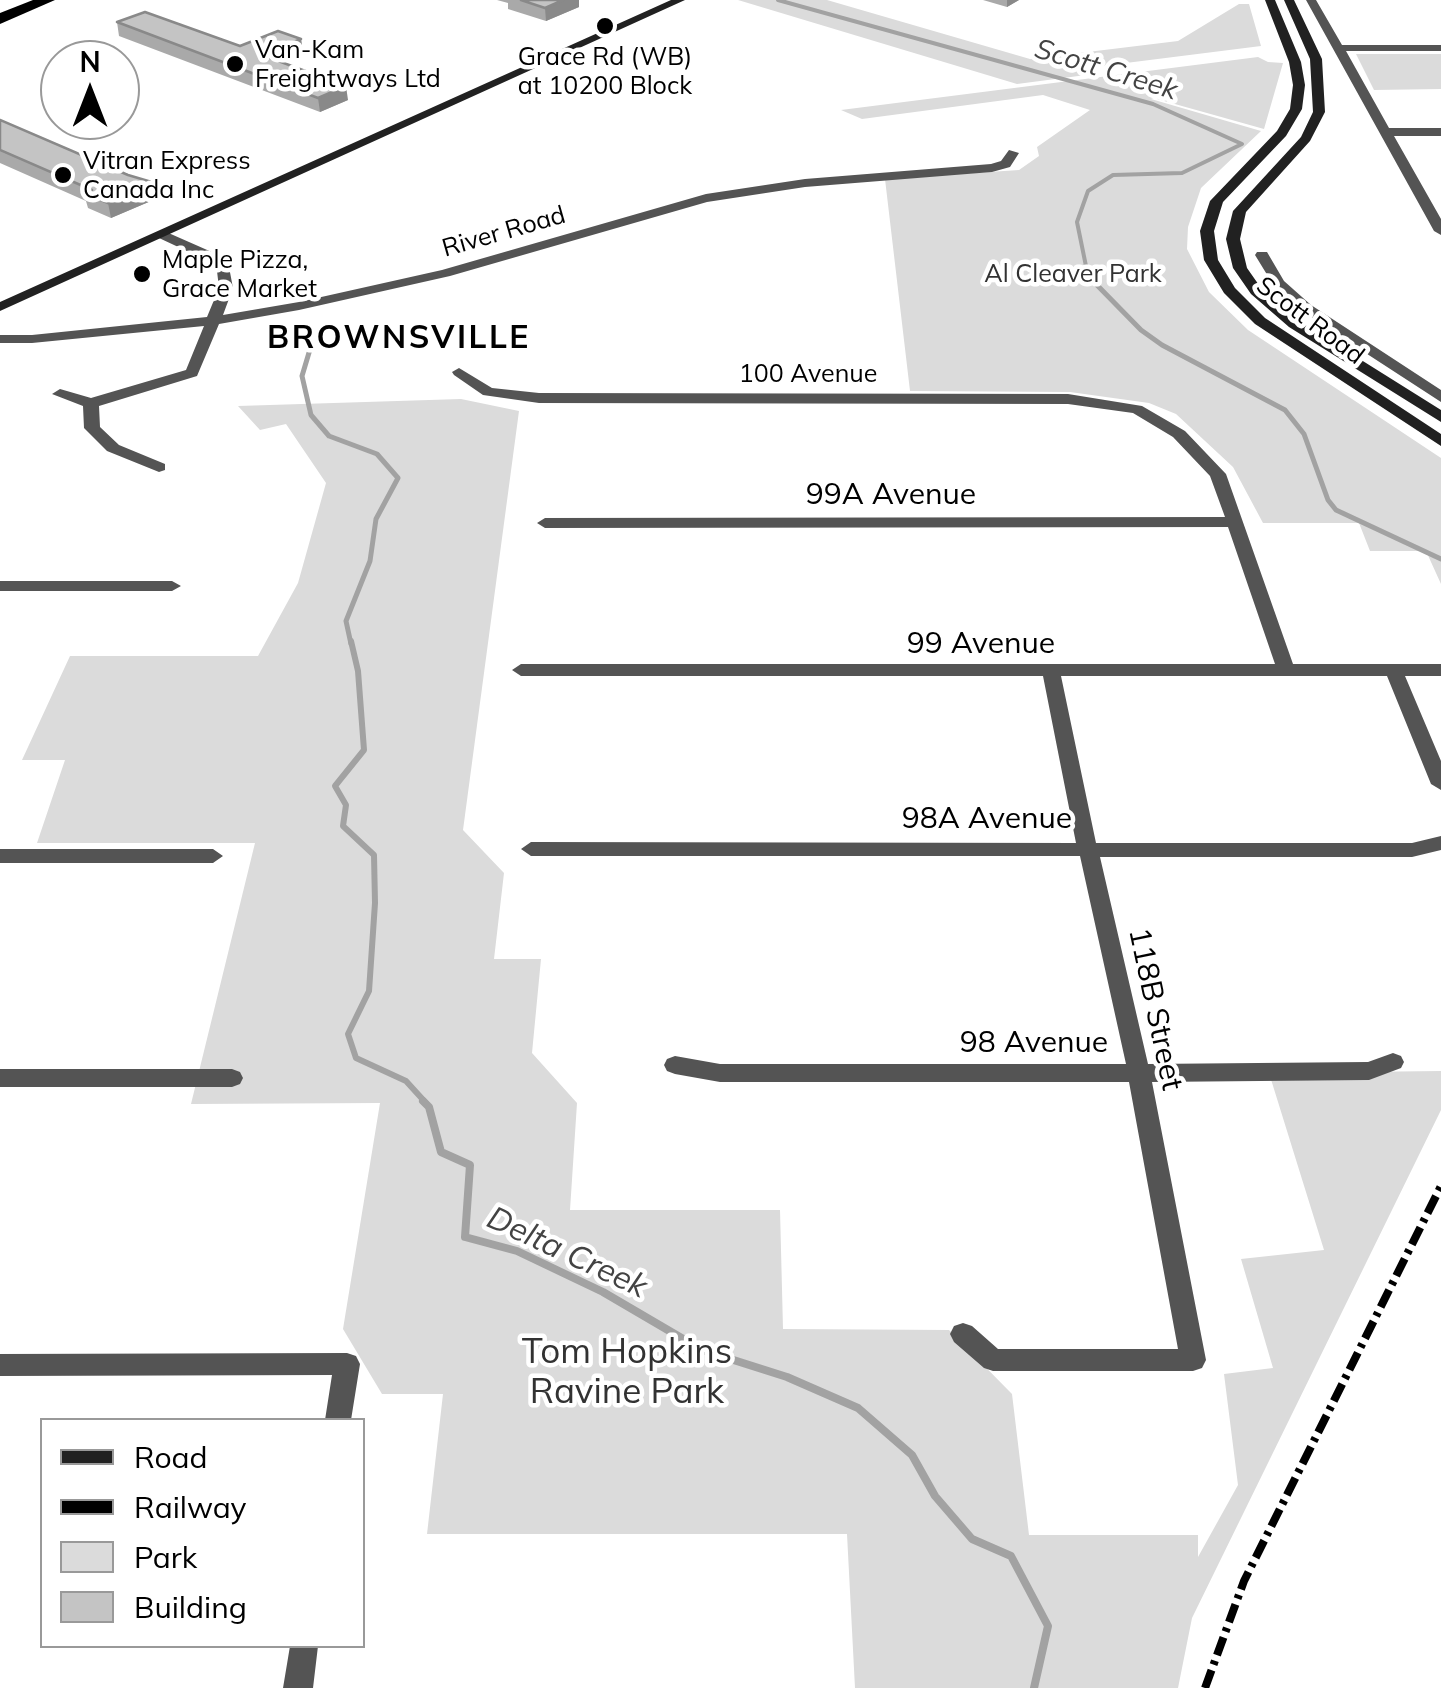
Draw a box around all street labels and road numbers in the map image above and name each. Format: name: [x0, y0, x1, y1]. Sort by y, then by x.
street label: River Road: [439, 200, 569, 264]
street label: Scott Road: [1250, 271, 1370, 371]
street label: 100 Avenue: [739, 359, 877, 389]
street label: 99A Avenue: [806, 477, 976, 513]
street label: 99 Avenue: [907, 626, 1055, 662]
street label: 98A Avenue: [902, 801, 1072, 837]
street label: 118B Street: [1120, 924, 1190, 1094]
street label: 98 Avenue: [960, 1025, 1108, 1061]

